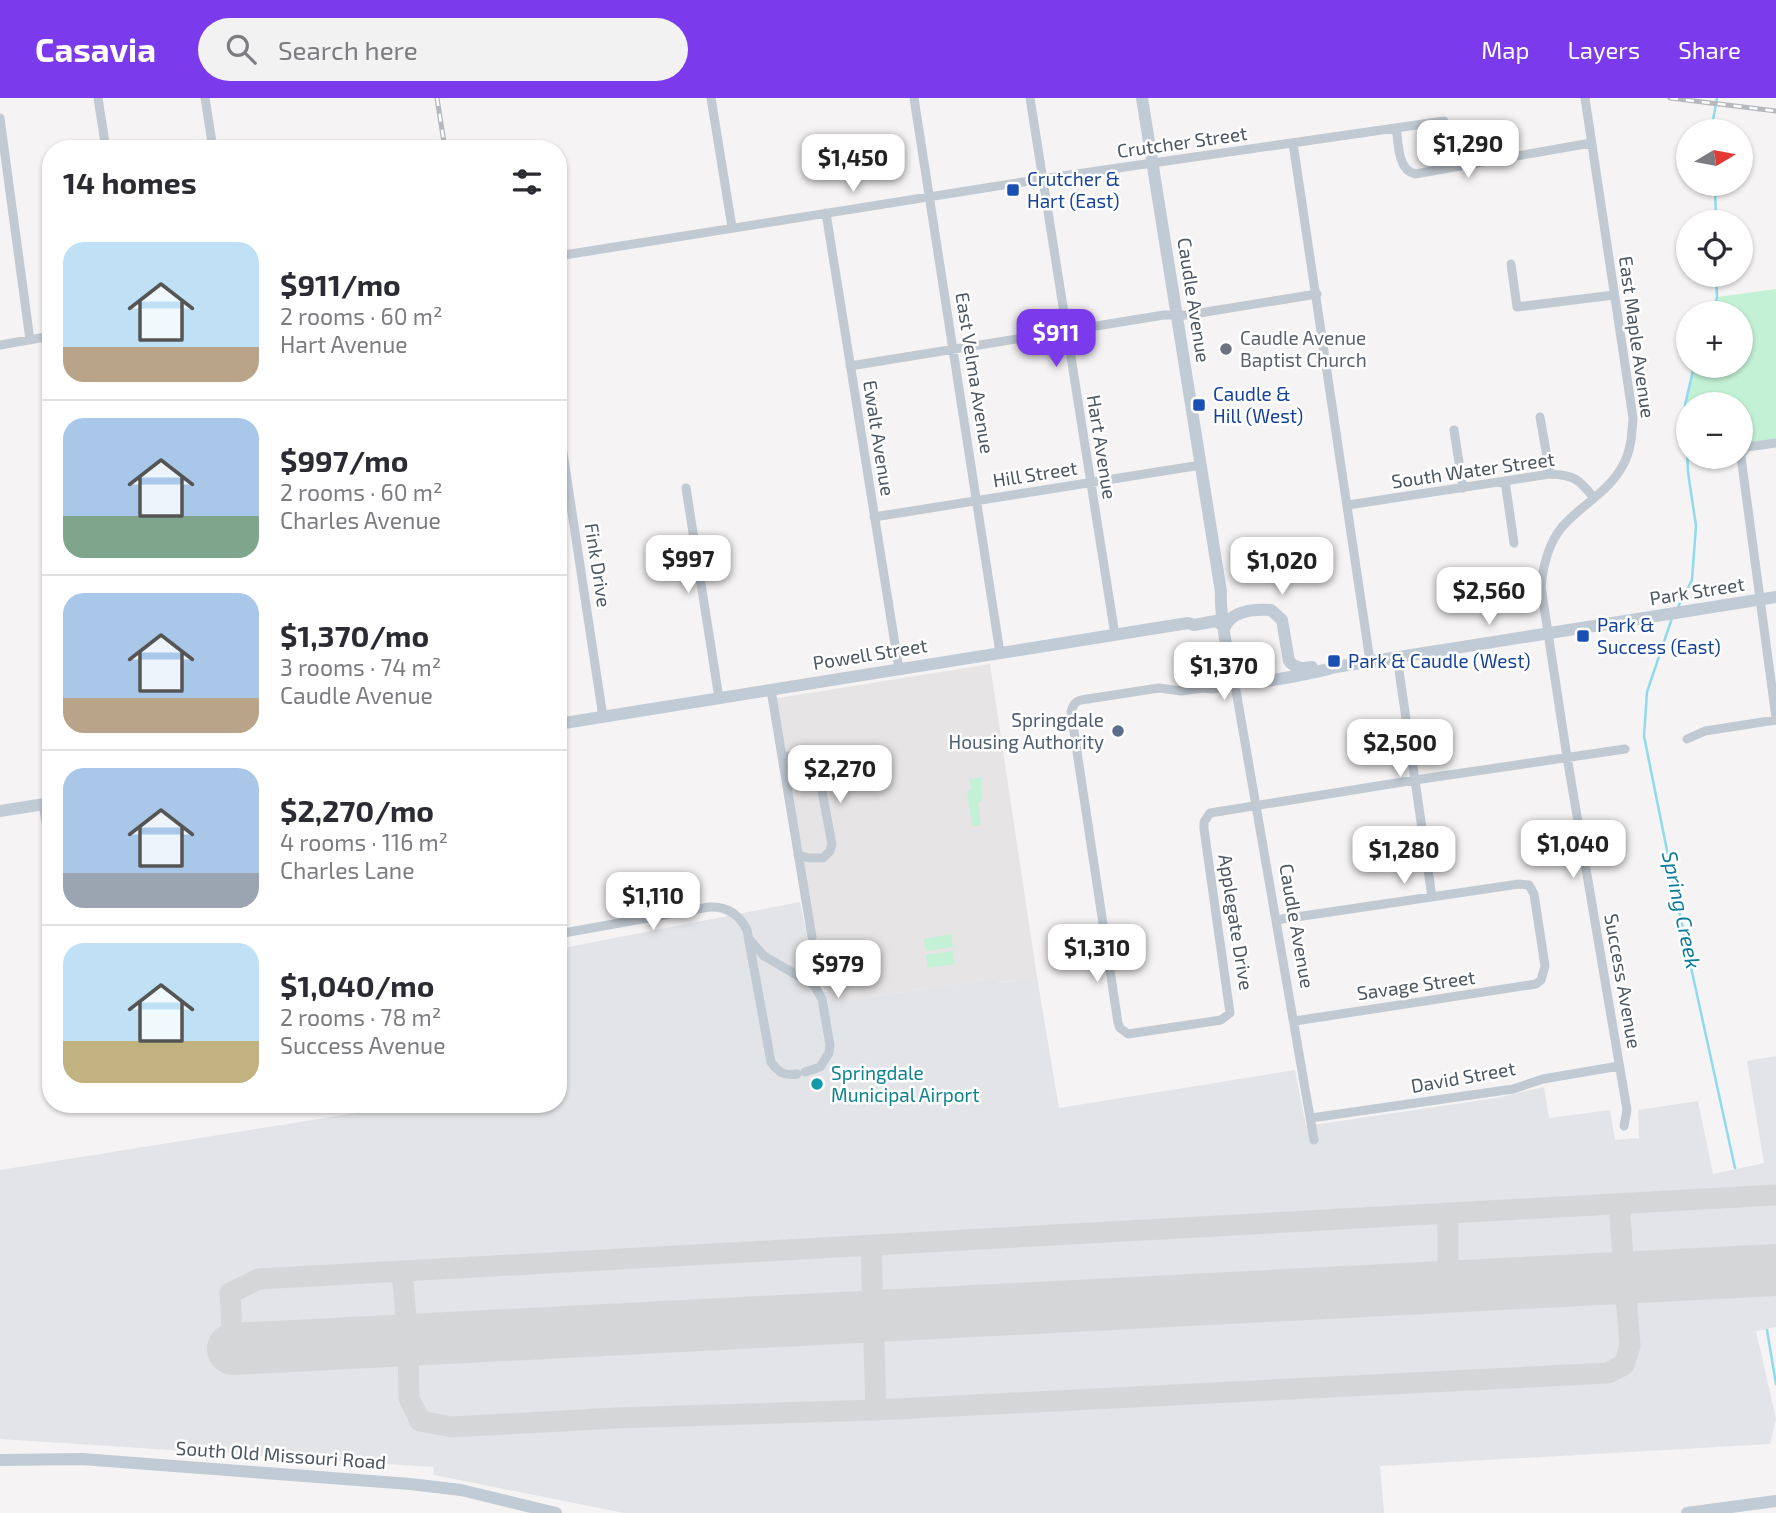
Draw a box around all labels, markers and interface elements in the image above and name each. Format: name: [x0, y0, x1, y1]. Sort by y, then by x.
search box: [198, 18, 688, 81]
text: Casavia: [35, 29, 156, 69]
icon: search: [222, 30, 260, 68]
text: Search here: [278, 34, 418, 65]
text: Map: [1481, 35, 1529, 64]
text: Layers: [1567, 35, 1640, 64]
text: Share: [1678, 35, 1741, 64]
north arrow: [1676, 119, 1754, 196]
map controls: [1676, 119, 1753, 469]
pin: $1,290: [1411, 120, 1525, 180]
street label: Crutcher Street: [1115, 121, 1249, 162]
text: $1,290: [1433, 129, 1503, 157]
pin: $1,450: [796, 134, 910, 194]
text: $1,450: [818, 143, 888, 171]
icon: filters: [508, 163, 546, 201]
text: 14 homes: [63, 164, 197, 200]
place label: Crutcher & Hart (East): [1027, 167, 1120, 212]
marker: Crutcher & Hart (East): [1005, 182, 1021, 198]
button: locate: [1676, 210, 1753, 287]
street label: Caudle Avenue: [1173, 236, 1216, 364]
street label: East Maple Avenue: [1615, 254, 1660, 420]
text: $911/mo: [280, 266, 401, 302]
icon: home: [119, 270, 203, 354]
street label: East Velma Avenue: [951, 291, 1000, 455]
button: +: [1676, 301, 1753, 378]
text: 2 rooms · 60 m²: [280, 302, 442, 330]
pin: $911: [1015, 310, 1097, 369]
text: $911: [1033, 318, 1079, 346]
place label: Caudle Avenue Baptist Church: [1240, 326, 1367, 371]
text: Hart Avenue: [280, 330, 408, 358]
marker: Caudle Avenue Baptist Church: [1218, 341, 1234, 357]
street label: Ewalt Avenue: [859, 378, 900, 497]
place label: Caudle & Hill (West): [1213, 382, 1303, 427]
button: −: [1676, 392, 1753, 469]
street label: Hart Avenue: [1083, 393, 1122, 501]
marker: Caudle & Hill (West): [1191, 397, 1207, 413]
text: $997/mo: [280, 442, 408, 478]
icon: home: [119, 446, 203, 530]
street label: South Water Street: [1390, 447, 1556, 492]
street label: Hill Street: [991, 455, 1079, 492]
text: 2 rooms · 60 m²: [280, 478, 442, 506]
text: Charles Avenue: [280, 506, 441, 534]
street label: Fink Drive: [581, 521, 616, 609]
pin: $997: [647, 536, 729, 595]
pin: $1,020: [1225, 538, 1339, 597]
text: $997: [662, 544, 714, 572]
text: $1,020: [1246, 546, 1318, 574]
pin: $2,560: [1432, 568, 1546, 627]
street label: Park Street: [1648, 572, 1746, 609]
text: $2,560: [1452, 576, 1526, 604]
place label: Park & Success (East): [1597, 613, 1721, 658]
text: $1,370/mo: [280, 617, 429, 653]
icon: home: [119, 621, 203, 705]
marker: Park & Success (East): [1575, 628, 1591, 644]
street label: Powell Street: [811, 633, 929, 674]
pin: $1,370: [1167, 642, 1281, 702]
place label: Park & Caudle (West): [1348, 649, 1531, 672]
text: $1,370: [1190, 651, 1258, 679]
text: 3 rooms · 74 m²: [280, 653, 441, 681]
marker: Park & Caudle (West): [1326, 653, 1342, 669]
text: Caudle Avenue: [280, 681, 433, 709]
place label: Springdale Housing Authority: [949, 708, 1104, 753]
pin: $2,500: [1343, 720, 1457, 779]
marker: Springdale Housing Authority: [1110, 723, 1126, 739]
text: $2,500: [1363, 728, 1437, 756]
pin: $2,270: [783, 746, 897, 805]
text: $2,270: [804, 754, 876, 782]
text: $2,270/mo: [280, 792, 434, 828]
icon: home: [119, 796, 203, 880]
pin: $1,040: [1516, 820, 1630, 880]
pin: $1,280: [1347, 826, 1461, 886]
text: 4 rooms · 116 m²: [280, 828, 448, 856]
text: $1,040: [1537, 829, 1609, 857]
text: $1,280: [1368, 835, 1440, 863]
water label: Spring Creek: [1658, 848, 1707, 971]
street label: Applegate Drive: [1214, 852, 1259, 992]
text: Charles Lane: [280, 856, 414, 884]
street label: Caudle Avenue: [1275, 862, 1320, 990]
pin: $1,110: [596, 872, 710, 932]
text: $1,110: [622, 881, 684, 909]
street label: Success Avenue: [1600, 912, 1647, 1050]
pin: $1,310: [1040, 924, 1154, 984]
text: $1,310: [1064, 933, 1130, 961]
pin: $979: [797, 940, 879, 1000]
text: $979: [812, 949, 864, 977]
street label: Savage Street: [1355, 965, 1477, 1004]
text: $1,040/mo: [280, 967, 434, 1003]
icon: home: [119, 971, 203, 1055]
text: 2 rooms · 78 m²: [280, 1003, 441, 1031]
text: Success Avenue: [280, 1031, 446, 1059]
street label: David Street: [1409, 1056, 1517, 1097]
place label: Springdale Municipal Airport: [831, 1061, 979, 1106]
marker: Springdale Municipal Airport: [809, 1076, 825, 1092]
street label: South Old Missouri Road: [175, 1436, 387, 1473]

